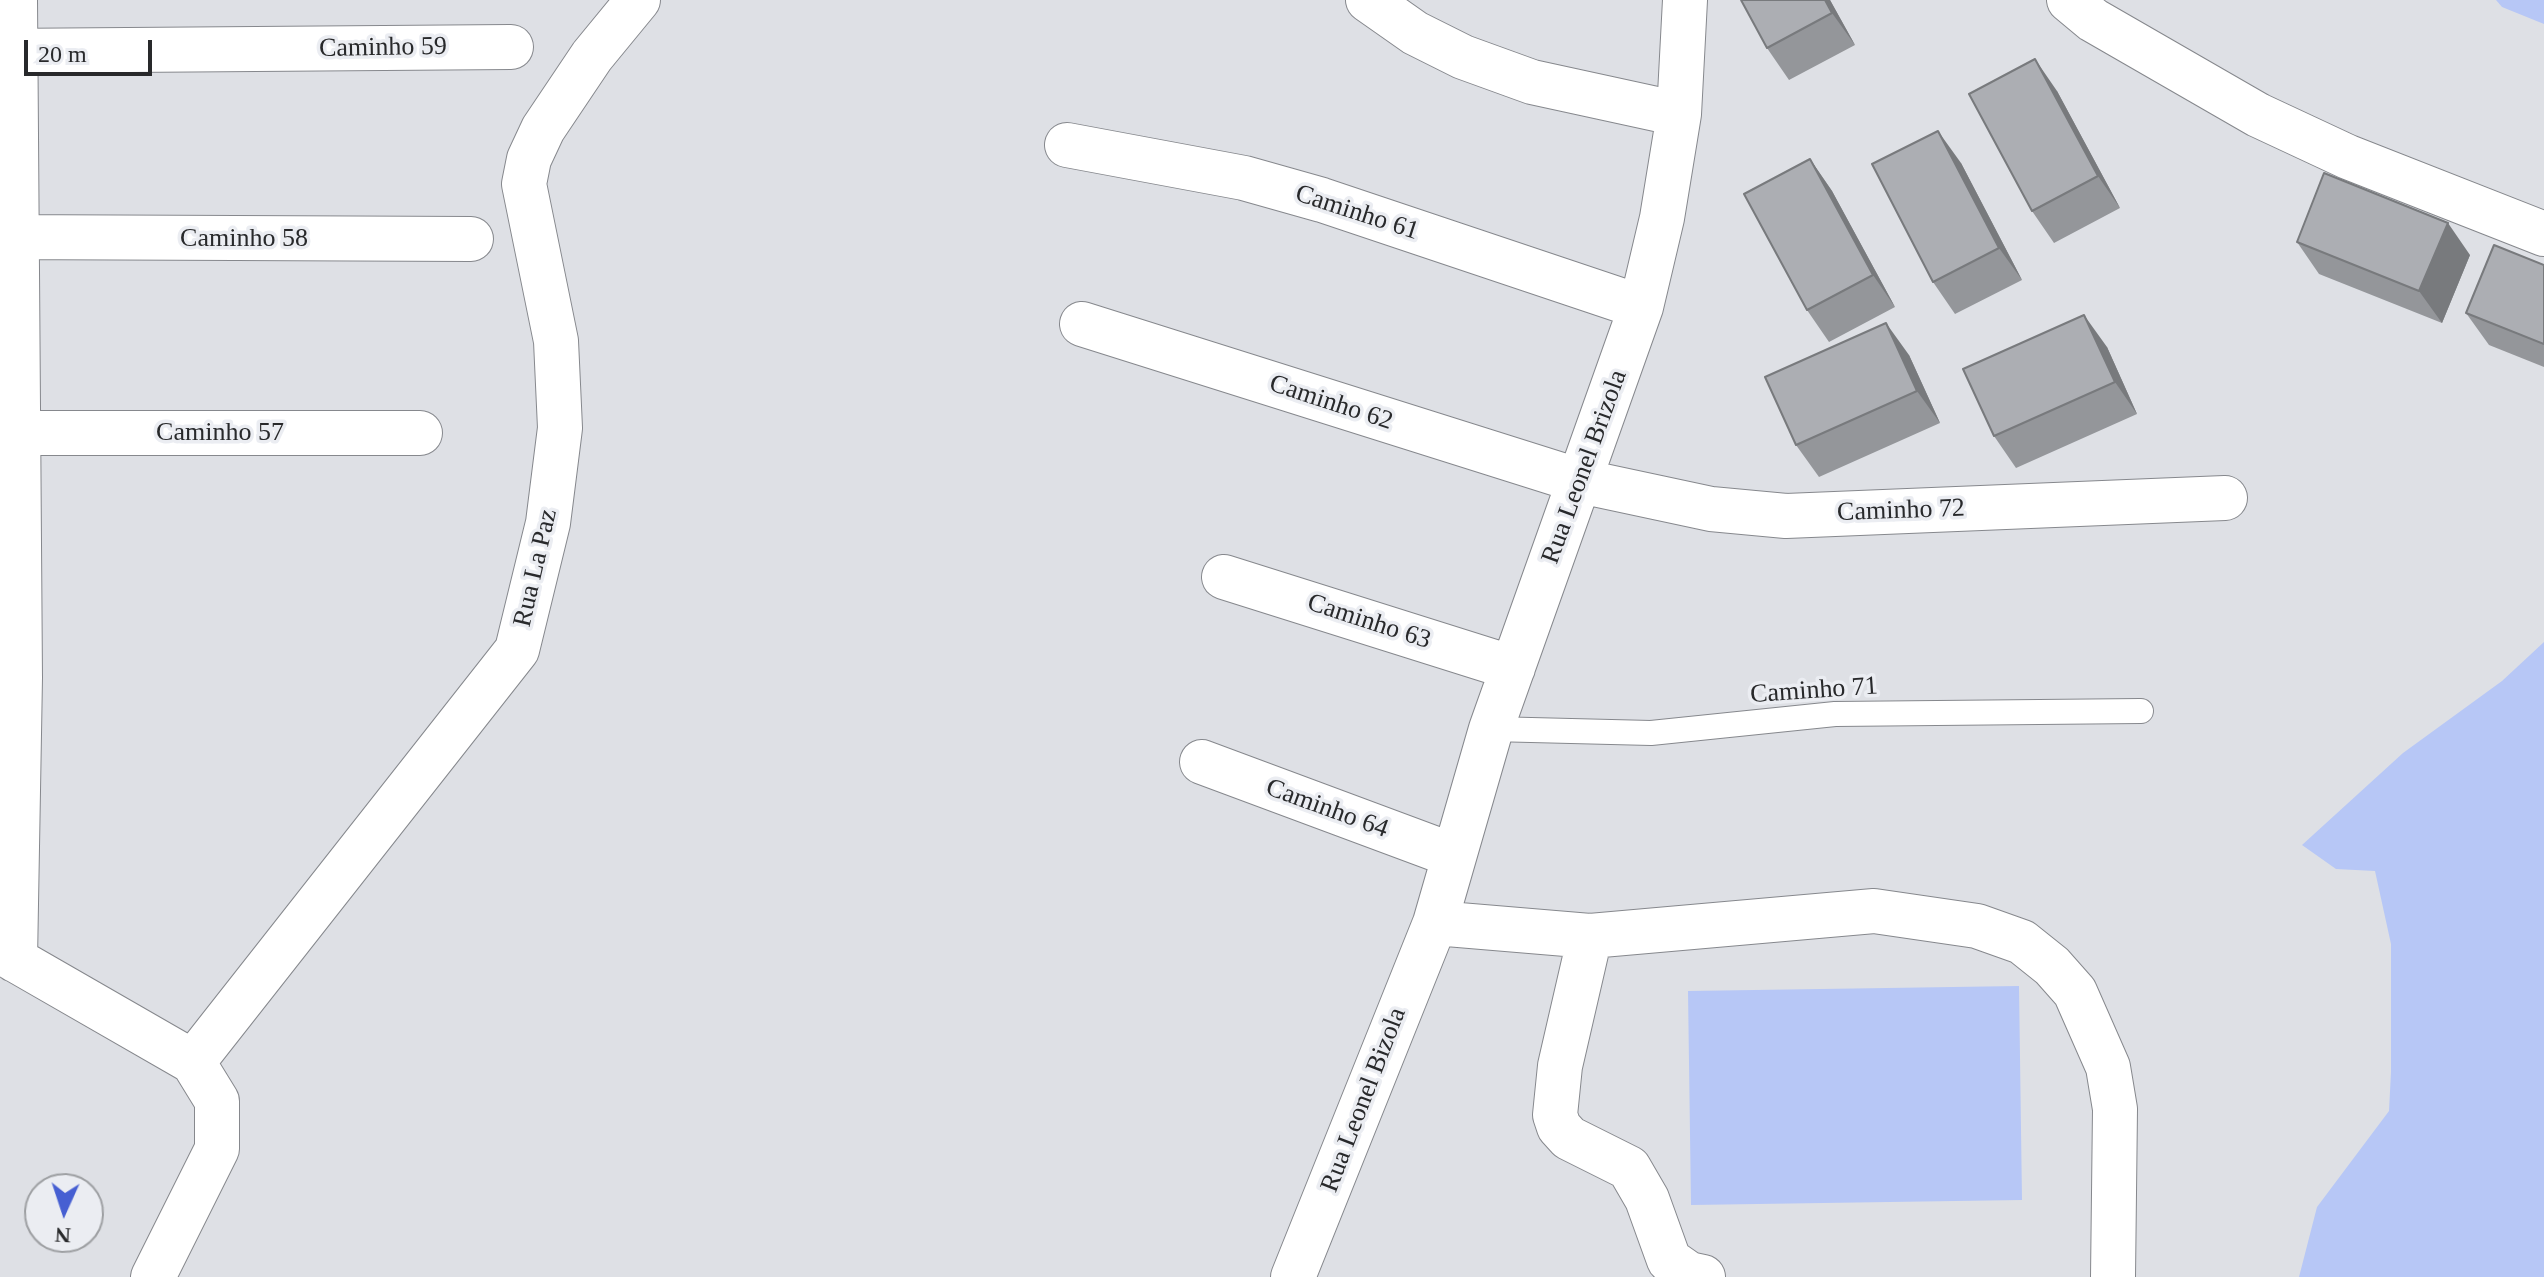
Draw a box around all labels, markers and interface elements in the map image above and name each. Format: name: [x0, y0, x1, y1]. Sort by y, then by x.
scale bar: [28, 24, 156, 74]
street label: Caminho 59: [319, 31, 447, 65]
text: 20 m: [38, 41, 87, 67]
street label: Caminho 61: [1291, 178, 1423, 248]
street label: Caminho 58: [180, 223, 308, 255]
street label: Rua Leonel Brizola: [1536, 366, 1634, 568]
street label: Caminho 62: [1265, 368, 1397, 438]
street label: Caminho 57: [156, 417, 284, 449]
street label: Caminho 72: [1837, 493, 1965, 529]
street label: Rua La Paz: [507, 506, 565, 630]
street label: Caminho 63: [1303, 587, 1435, 657]
street label: Caminho 71: [1749, 671, 1879, 711]
street label: Caminho 64: [1262, 772, 1392, 846]
street label: Rua Leonel Bizola: [1315, 1003, 1413, 1197]
north arrow: [24, 1173, 104, 1253]
text: N: [54, 1223, 71, 1248]

